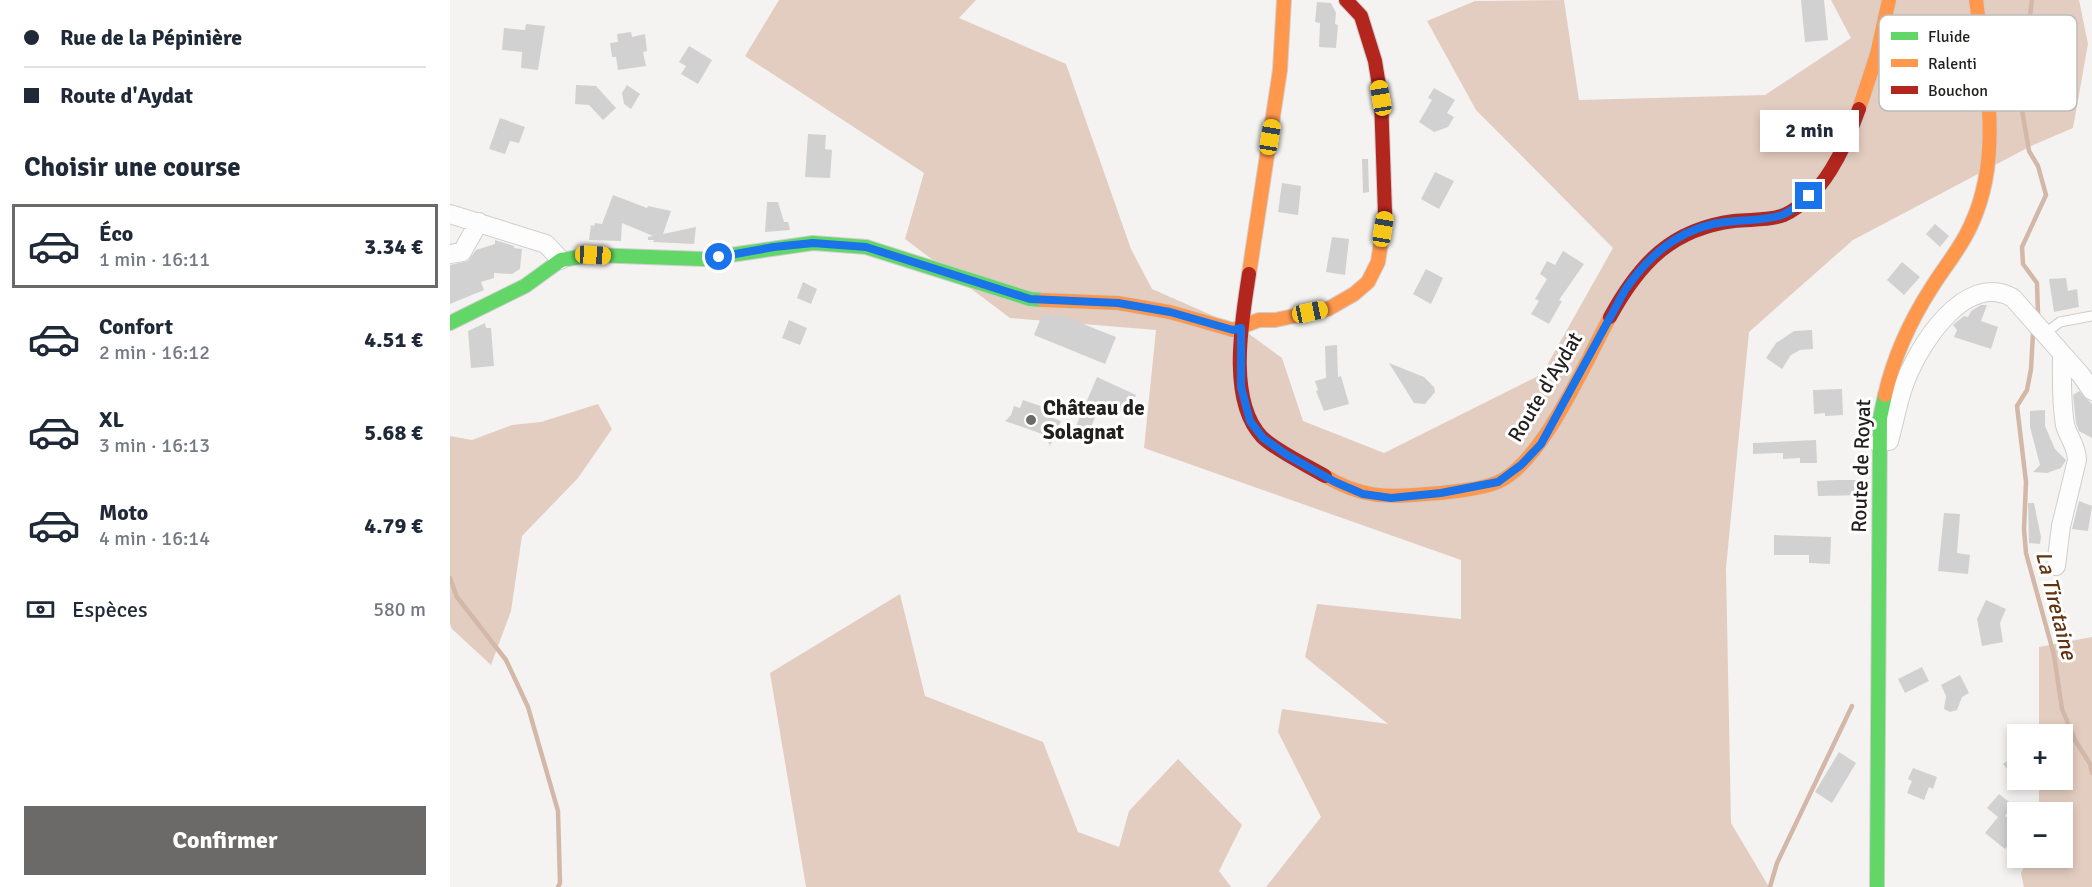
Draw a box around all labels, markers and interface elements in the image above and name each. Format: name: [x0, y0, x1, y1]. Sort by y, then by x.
legend: [1879, 15, 2077, 111]
text: Rue de la Pépinière: [60, 24, 242, 51]
text: Fluide: [1928, 27, 1970, 47]
text: Ralenti: [1928, 54, 1977, 74]
car: [1369, 79, 1393, 117]
text: Bouchon: [1928, 81, 1988, 101]
text: Route d'Aydat: [60, 82, 193, 109]
callout: 2 min: [1760, 109, 1858, 151]
car: [1258, 118, 1282, 156]
text: 2 min: [1785, 118, 1834, 143]
text: Choisir une course: [24, 151, 241, 184]
route end: [1795, 182, 1822, 209]
car: [1371, 210, 1395, 248]
icon: car: [27, 219, 81, 273]
text: Éco: [99, 220, 133, 247]
text: 3.34 €: [364, 233, 423, 260]
route start: [705, 243, 732, 270]
car: [575, 245, 611, 265]
text: 1 min · 16:11: [99, 247, 210, 272]
car: [1291, 299, 1329, 325]
icon: car: [27, 312, 81, 366]
text: Confort: [99, 313, 173, 340]
text: 4.51 €: [364, 326, 423, 353]
street label: Route d'Aydat: [1502, 327, 1588, 447]
text: 2 min · 16:12: [99, 340, 210, 365]
place label: Château de Solagnat: [1043, 395, 1145, 445]
street label: Route de Royat: [1846, 399, 1876, 533]
icon: car: [27, 405, 81, 459]
text: XL: [99, 406, 124, 433]
marker: Château de Solagnat: [1024, 413, 1038, 427]
text: 5.68 €: [364, 419, 423, 446]
text: 3 min · 16:13: [99, 433, 210, 458]
icon: car: [27, 498, 81, 552]
text: Moto: [99, 499, 148, 526]
text: 4.79 €: [364, 512, 423, 539]
text: 4 min · 16:14: [99, 526, 210, 551]
water label: La Tiretaine: [2030, 548, 2083, 663]
icon: cash: [24, 593, 57, 626]
text: Espèces: [72, 596, 148, 623]
text: 580 m: [373, 597, 426, 622]
map controls: [2007, 724, 2073, 868]
button: +: [2007, 724, 2073, 790]
button: −: [2007, 802, 2073, 868]
button: Confirmer: [24, 806, 426, 875]

